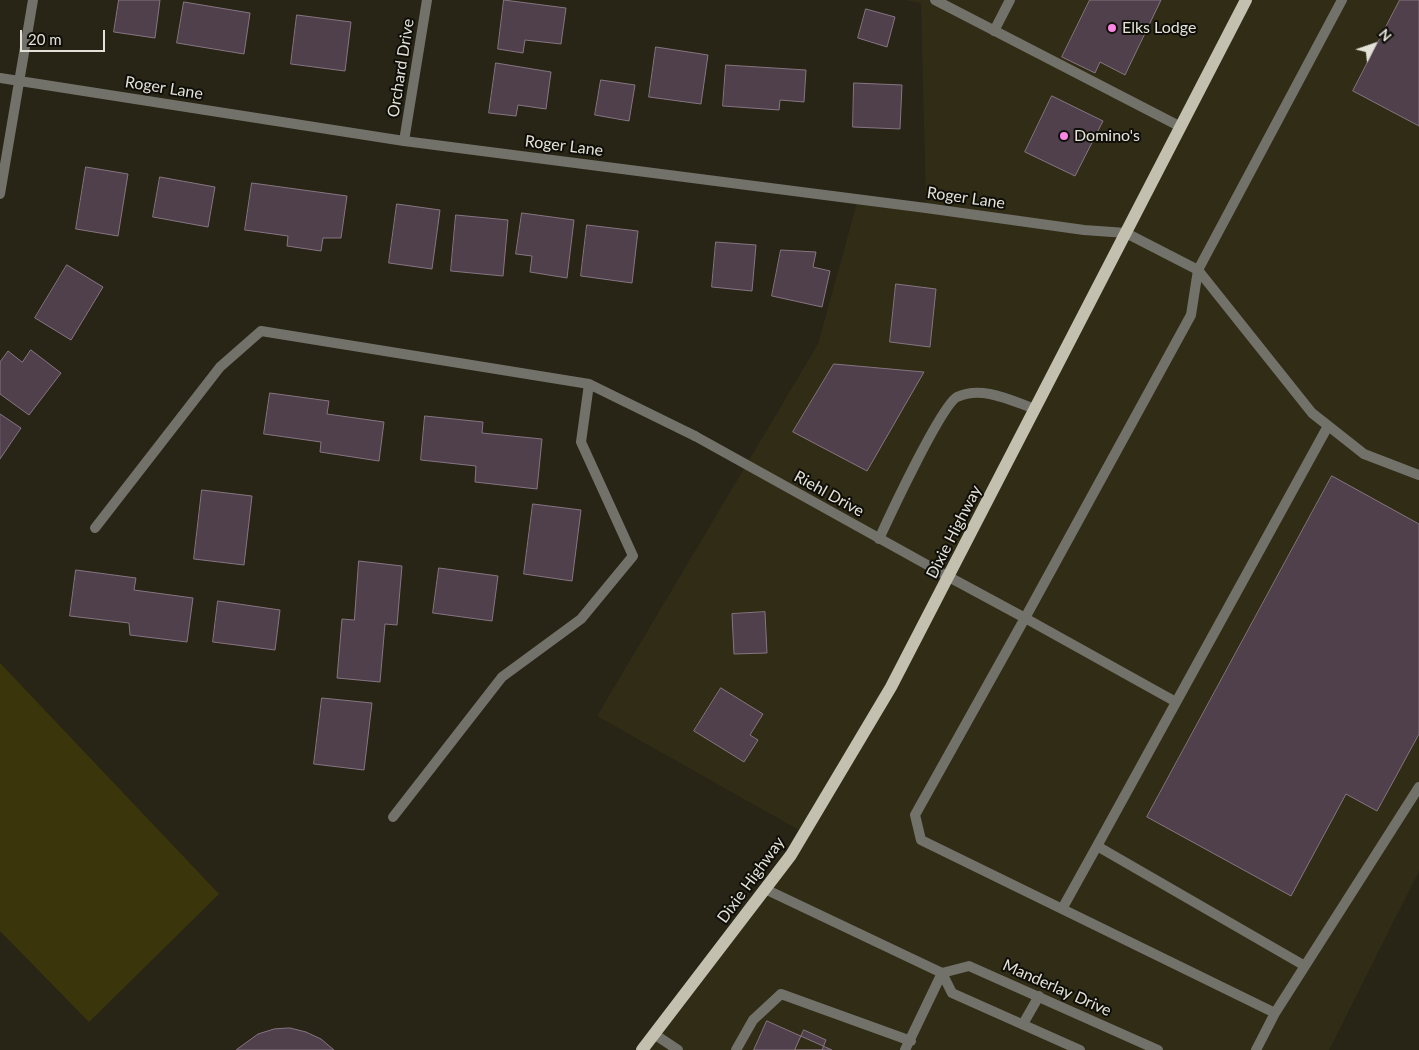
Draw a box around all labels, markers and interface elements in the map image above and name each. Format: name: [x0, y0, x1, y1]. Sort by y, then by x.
street label: Orchard Drive: [384, 17, 418, 119]
place label: Elks Lodge: [1122, 18, 1196, 38]
scale bar: [22, 20, 108, 52]
north arrow: [1349, 20, 1399, 70]
marker: Elks Lodge: [1106, 22, 1118, 34]
text: N: [1376, 25, 1396, 44]
text: 20 m: [28, 30, 62, 48]
street label: Roger Lane: [124, 72, 204, 104]
place label: Domino's: [1074, 126, 1140, 146]
marker: Domino's: [1058, 130, 1070, 142]
street label: Roger Lane: [524, 132, 604, 160]
street label: Roger Lane: [926, 183, 1006, 213]
street label: Riehl Drive: [791, 467, 867, 521]
street label: Dixie Highway: [922, 482, 986, 582]
street label: Dixie Highway: [713, 833, 789, 927]
street label: Manderlay Drive: [1000, 955, 1114, 1021]

